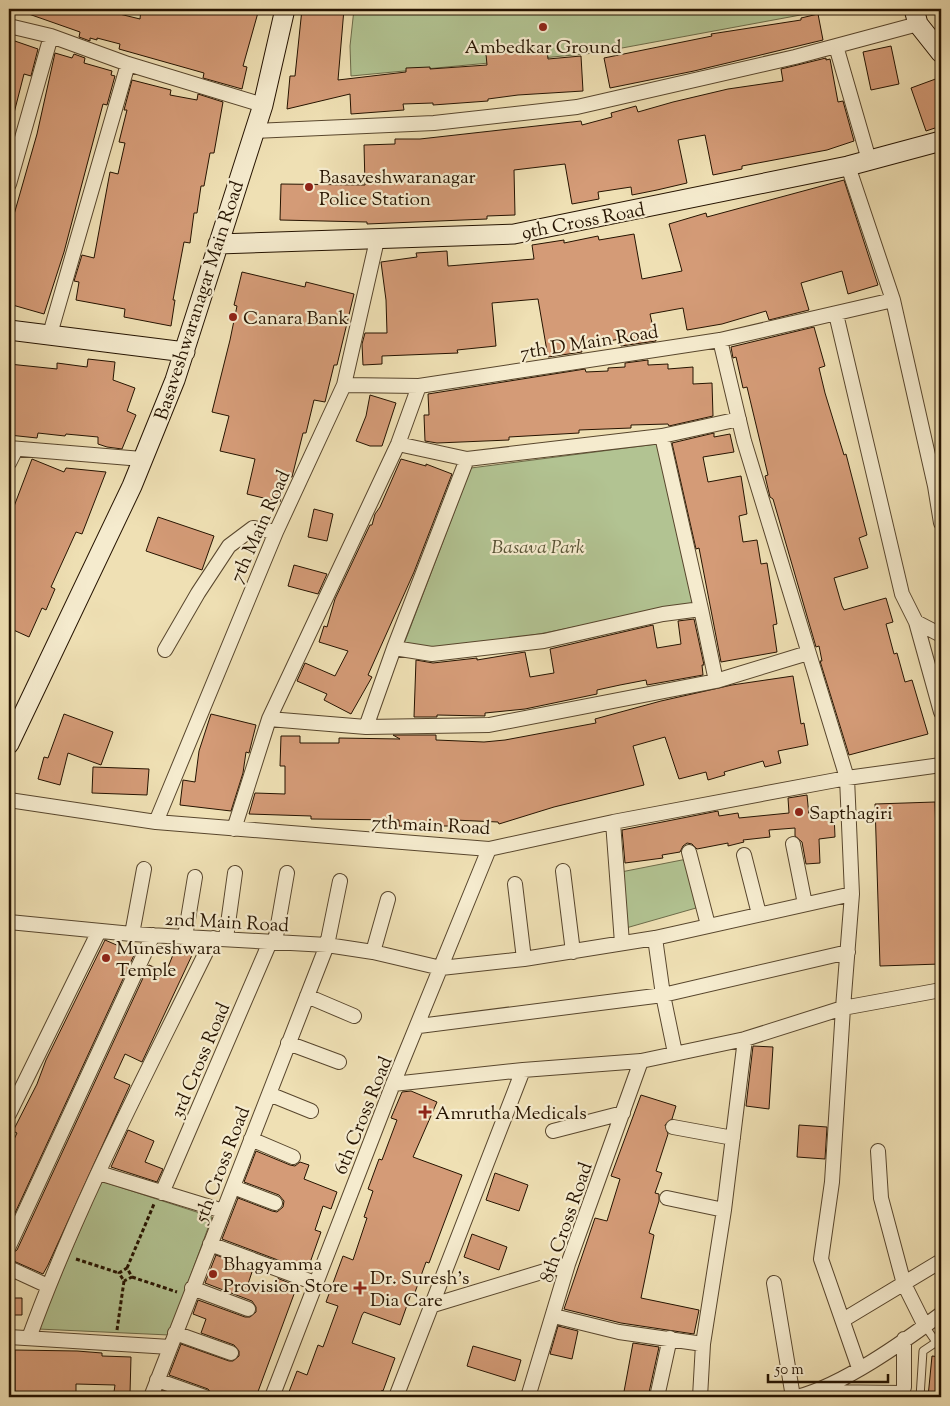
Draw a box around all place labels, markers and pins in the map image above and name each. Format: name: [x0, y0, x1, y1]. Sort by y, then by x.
marker: Ambedkar Ground: [537, 21, 549, 33]
place label: Ambedkar Ground: [465, 35, 622, 62]
place label: Basaveshwaranagar Police Station: [319, 165, 476, 214]
marker: Basaveshwaranagar Police Station: [303, 181, 315, 193]
place label: Canara Bank: [243, 306, 349, 333]
marker: Canara Bank: [227, 311, 239, 323]
place label: Sapthagiri: [809, 801, 893, 828]
marker: Sapthagiri: [793, 806, 805, 818]
place label: Muneshwara Temple: [116, 936, 221, 985]
marker: Muneshwara Temple: [100, 952, 112, 964]
place label: Amrutha Medicals: [435, 1101, 587, 1128]
marker: Amrutha Medicals: [419, 1106, 431, 1118]
place label: Bhagyamma Provision Store: [223, 1252, 349, 1301]
place label: Dr. Suresh's Dia Care: [370, 1266, 469, 1315]
marker: Bhagyamma Provision Store: [207, 1268, 219, 1280]
marker: Dr. Suresh's Dia Care: [354, 1282, 366, 1294]

